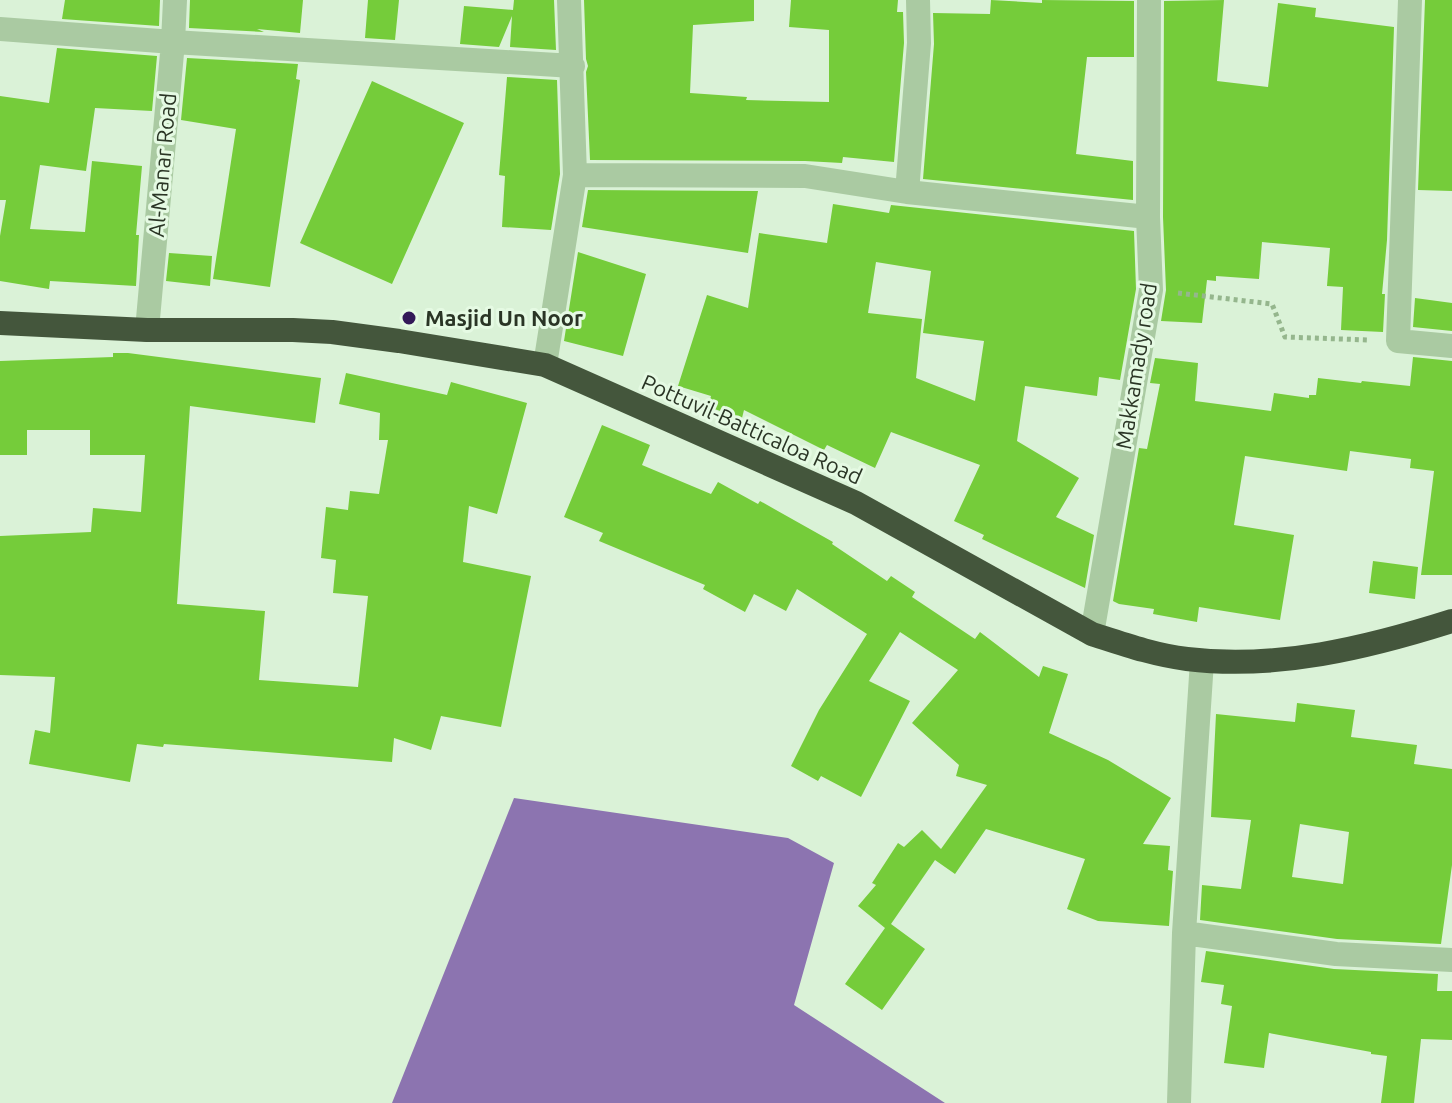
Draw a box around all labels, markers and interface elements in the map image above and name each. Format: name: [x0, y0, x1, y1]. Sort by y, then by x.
street label: Al-Manar Road: [143, 92, 180, 238]
street label: Makkamady road: [1110, 281, 1161, 451]
place label: Masjid Un Noor: [425, 305, 583, 330]
marker: Masjid Un Noor: [400, 309, 418, 327]
street label: Pottuvil-Batticaloa Road: [638, 369, 866, 489]

